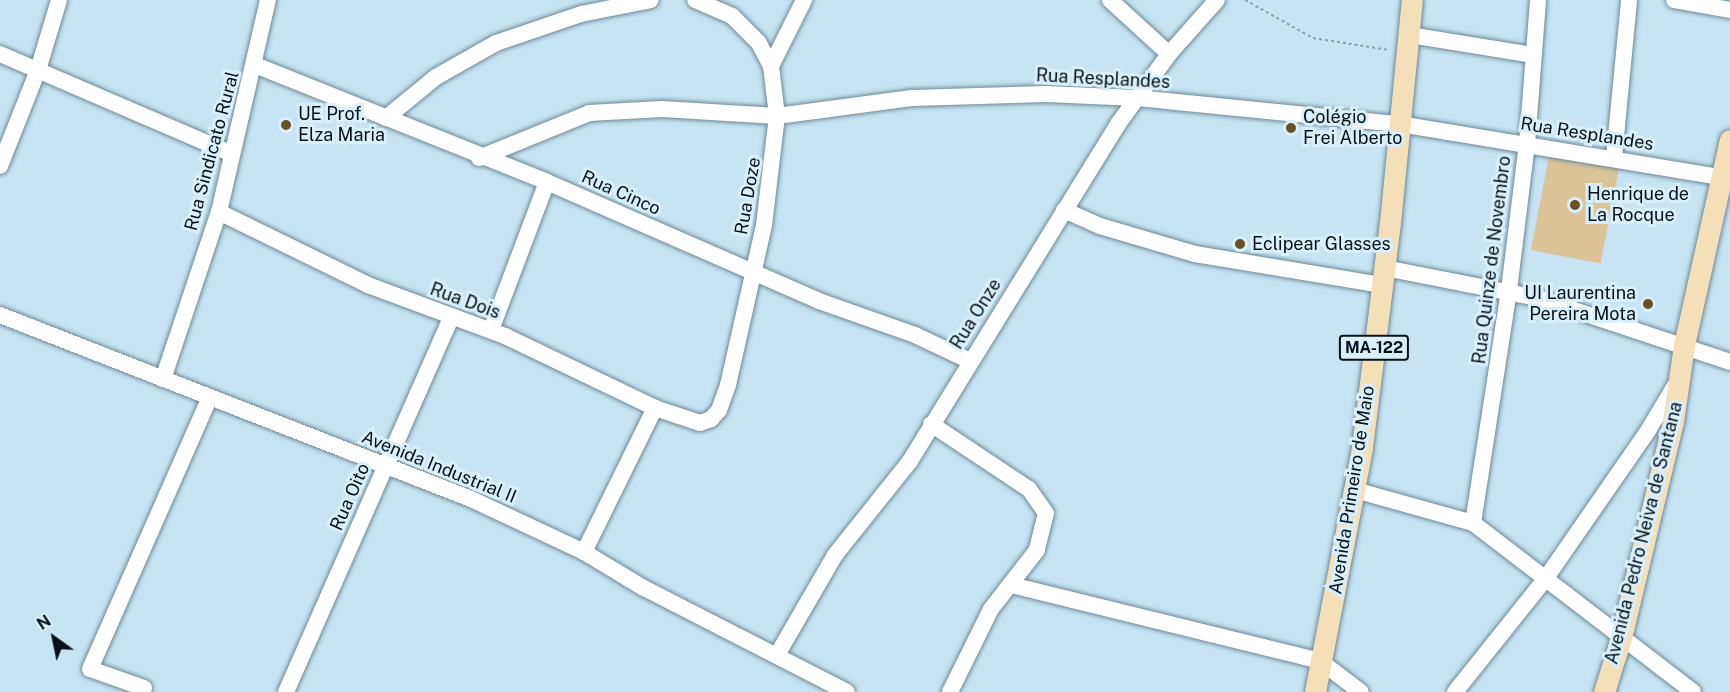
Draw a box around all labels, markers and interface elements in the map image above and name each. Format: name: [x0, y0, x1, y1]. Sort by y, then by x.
street label: Rua Resplandes: [1035, 65, 1171, 93]
street label: Rua Sindicato Rural: [180, 69, 244, 233]
place label: UE Prof. Elza Maria: [298, 104, 385, 146]
place label: Colégio Frei Alberto: [1303, 107, 1402, 150]
street label: Rua Resplandes: [1519, 113, 1655, 155]
marker: UE Prof. Elza Maria: [279, 118, 293, 132]
marker: Colégio Frei Alberto: [1284, 121, 1298, 135]
street label: Rua Quinze de Novembro: [1468, 154, 1516, 366]
street label: Rua Doze: [731, 156, 765, 236]
street label: Rua Cinco: [578, 166, 664, 220]
place label: Henrique de La Rocque: [1587, 184, 1689, 226]
marker: Henrique de La Rocque: [1568, 198, 1582, 212]
place label: Eclipear Glasses: [1252, 233, 1391, 255]
marker: Eclipear Glasses: [1233, 237, 1247, 251]
street label: Rua Onze: [946, 275, 1006, 353]
street label: Rua Dois: [427, 278, 503, 324]
place label: UI Laurentina Pereira Mota: [1524, 283, 1636, 326]
marker: UI Laurentina Pereira Mota: [1641, 297, 1655, 311]
road number: MA-122: [1338, 335, 1410, 361]
street label: Avenida Primeiro de Maio: [1325, 384, 1379, 596]
street label: Avenida Pedro Neiva de Santana: [1601, 399, 1687, 667]
street label: Avenida Industrial II: [359, 426, 519, 508]
street label: Rua Oito: [326, 460, 374, 534]
north arrow: [24, 608, 84, 668]
text: N: [33, 611, 54, 634]

